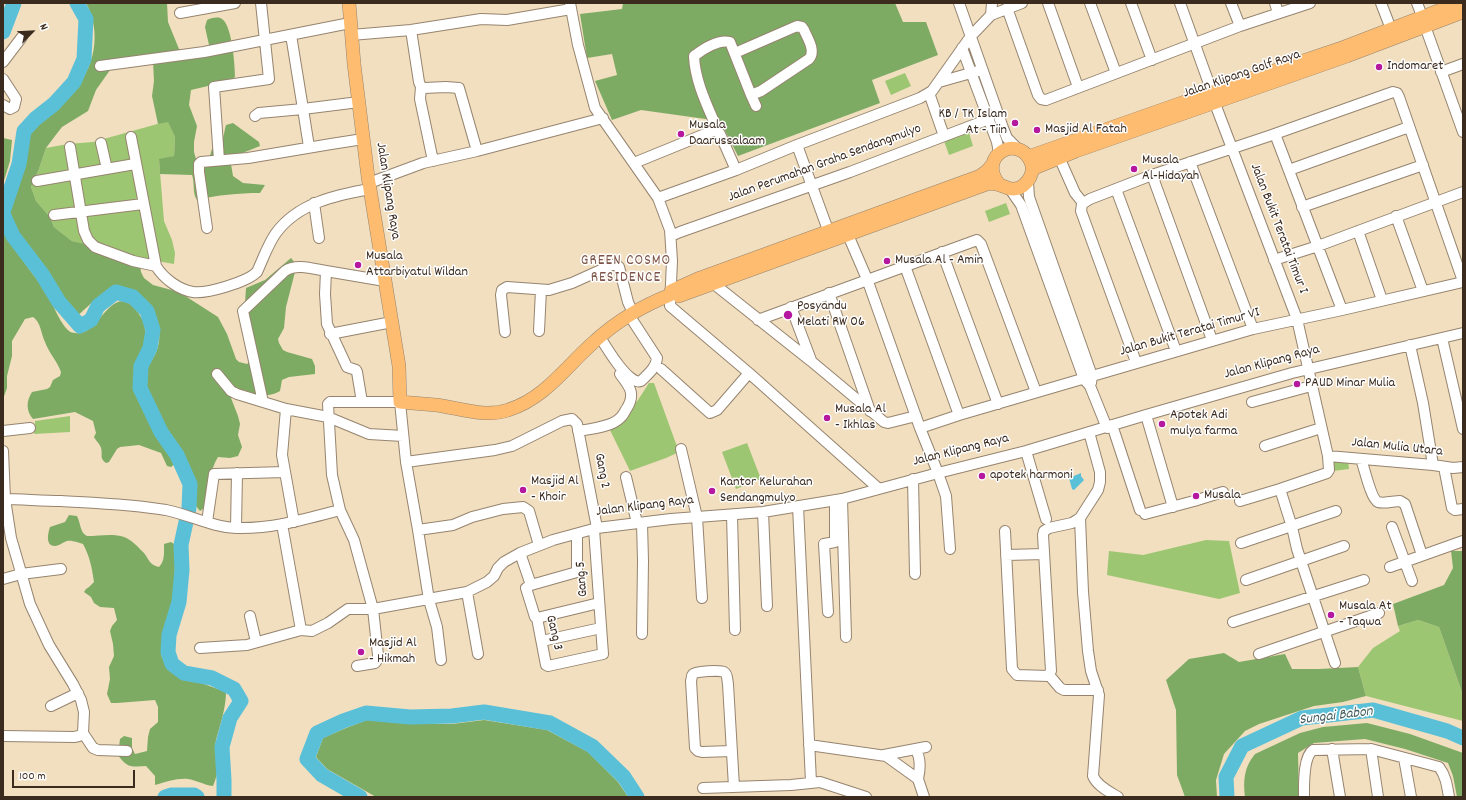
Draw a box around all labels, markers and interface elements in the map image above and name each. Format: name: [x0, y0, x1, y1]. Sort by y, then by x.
north arrow: [12, 12, 52, 52]
text: N: [35, 21, 51, 33]
street label: Jalan Klipang Golf Raya: [1181, 47, 1303, 103]
place label: Indomaret: [1387, 59, 1443, 75]
marker: Indomaret: [1374, 62, 1384, 72]
place label: KB / TK Islam At - Tiin: [938, 107, 1007, 140]
place label: Musala Daarussalaam: [689, 118, 765, 150]
marker: KB / TK Islam At - Tiin: [1010, 118, 1020, 128]
street label: Jalan Perumahan Graha Sendangmulyo: [726, 121, 924, 207]
place label: Masjid Al Fatah: [1045, 122, 1127, 138]
marker: Masjid Al Fatah: [1032, 125, 1042, 135]
marker: Musala Daarussalaam: [676, 129, 686, 139]
street label: Jalan Klipang Raya: [371, 141, 403, 241]
place label: Musala Al-Hidayah: [1142, 153, 1199, 186]
street label: Jalan Bukit Teratai Timur I: [1245, 162, 1311, 296]
marker: Musala Al-Hidayah: [1129, 164, 1139, 174]
place label: Musala Attarbiyatul Wildan: [366, 249, 468, 282]
district label: GREEN COSMO RESIDENCE: [581, 253, 671, 288]
place label: Musala Al - Amin: [895, 253, 983, 269]
marker: Musala Al - Amin: [882, 256, 892, 266]
marker: Musala Attarbiyatul Wildan: [353, 260, 363, 270]
place label: Posyandu Melati RW 06: [797, 299, 865, 332]
street label: Jalan Bukit Teratai Timur VI: [1118, 305, 1262, 361]
marker: Posyandu Melati RW 06: [782, 309, 794, 321]
street label: Jalan Klipang Raya: [1222, 342, 1322, 384]
place label: PAUD Minar Mulia: [1305, 376, 1395, 392]
marker: PAUD Minar Mulia: [1292, 379, 1302, 389]
place label: Musala Al - Ikhlas: [835, 402, 886, 434]
place label: Apotek Adi mulya farma: [1170, 408, 1237, 440]
marker: Musala Al - Ikhlas: [822, 413, 832, 423]
marker: Apotek Adi mulya farma: [1157, 419, 1167, 429]
street label: Jalan Klipang Raya: [911, 431, 1011, 471]
street label: Jalan Mulia Utara: [1351, 435, 1443, 461]
street label: Gang 2: [589, 452, 613, 490]
place label: apotek harmoni: [990, 468, 1073, 484]
marker: apotek harmoni: [977, 471, 987, 481]
place label: Masjid Al - Khoir: [531, 474, 579, 506]
place label: Kantor Kelurahan Sendangmulyo: [720, 475, 812, 508]
marker: Masjid Al - Khoir: [518, 485, 528, 495]
marker: Kantor Kelurahan Sendangmulyo: [707, 486, 717, 496]
place label: Musala: [1204, 488, 1241, 504]
marker: Musala: [1191, 491, 1201, 501]
street label: Jalan Klipang Raya: [595, 493, 695, 521]
street label: Gang 5: [573, 560, 593, 598]
place label: Musala At - Taqwa: [1339, 599, 1392, 632]
marker: Musala At - Taqwa: [1326, 610, 1336, 620]
street label: Gang 3: [541, 614, 565, 652]
place label: Masjid Al - Hikmah: [369, 636, 417, 668]
marker: Masjid Al - Hikmah: [356, 647, 366, 657]
water label: Sungai Babon: [1298, 704, 1374, 730]
scale bar: [14, 762, 137, 788]
text: 100 m: [19, 768, 46, 785]

